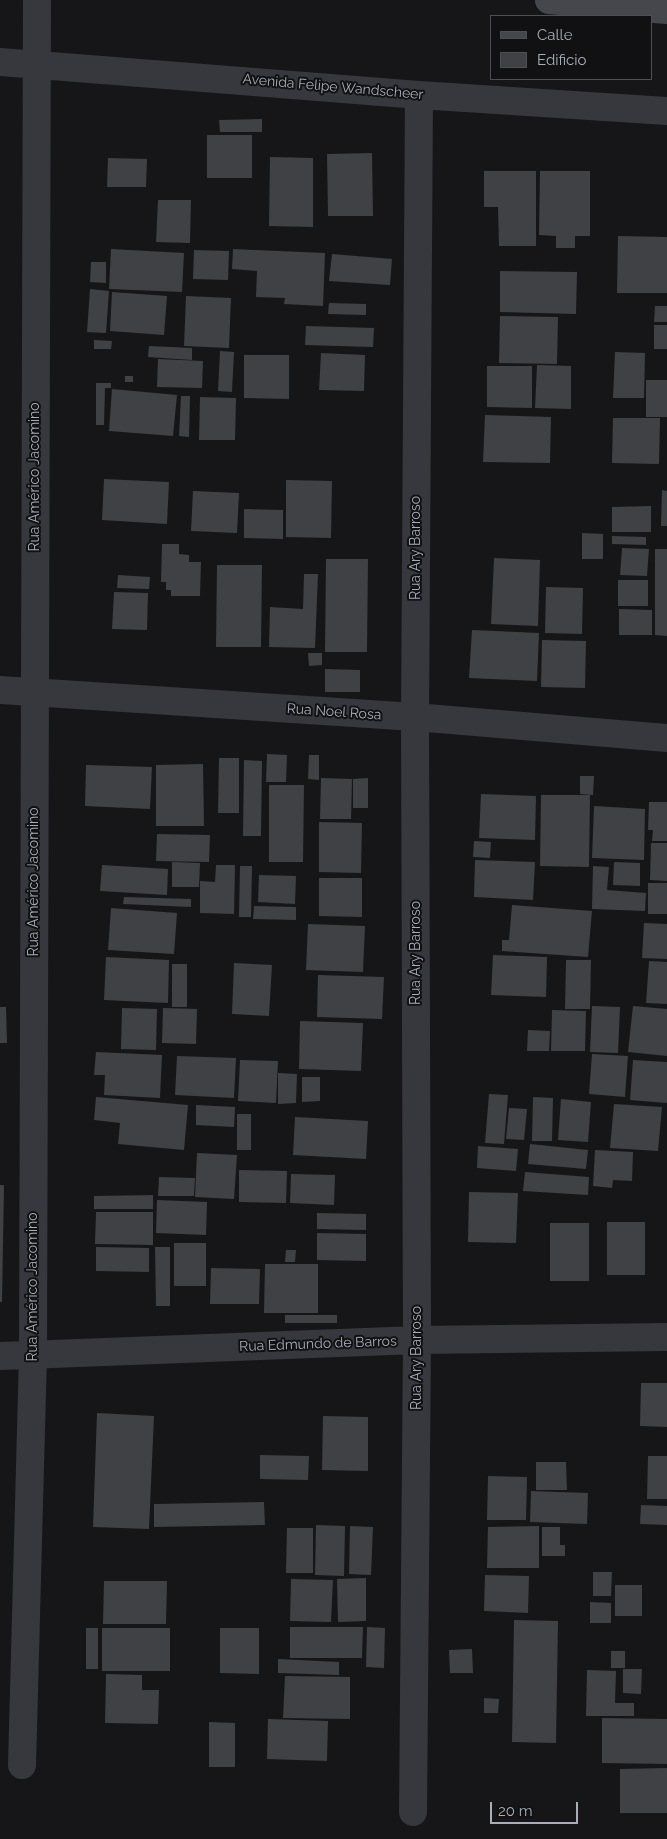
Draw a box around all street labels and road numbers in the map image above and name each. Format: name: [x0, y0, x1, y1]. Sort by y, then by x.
street label: Avenida Felipe Wandscheer: [242, 71, 424, 103]
street label: Rua Américo Jacomino: [27, 402, 43, 552]
street label: Rua Ary Barroso: [408, 496, 424, 600]
street label: Rua Noel Rosa: [286, 700, 382, 724]
street label: Rua Américo Jacomino: [26, 807, 42, 957]
street label: Rua Ary Barroso: [408, 901, 424, 1005]
street label: Rua Américo Jacomino: [25, 1212, 41, 1362]
street label: Rua Ary Barroso: [409, 1306, 425, 1410]
street label: Rua Edmundo de Barros: [239, 1333, 397, 1355]

